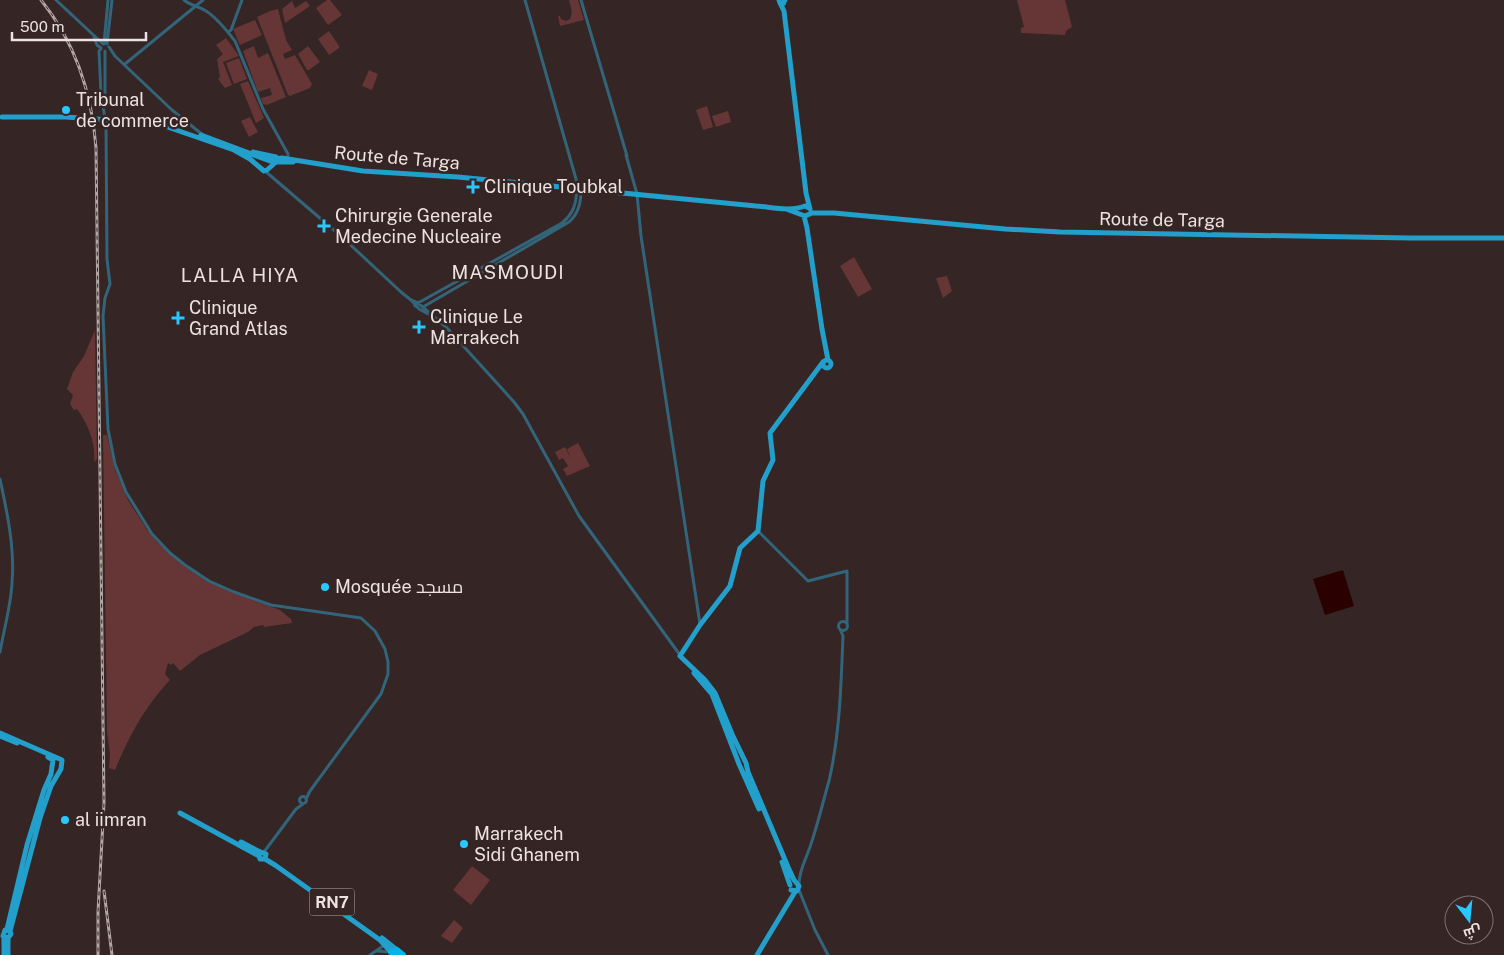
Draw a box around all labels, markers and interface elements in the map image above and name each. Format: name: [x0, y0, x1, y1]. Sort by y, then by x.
scale bar: [12, 10, 146, 42]
text: 500 m: [20, 18, 65, 35]
place label: Tribunal de commerce: [76, 89, 189, 131]
marker: Tribunal de commerce: [60, 104, 72, 116]
street label: Route de Targa: [333, 142, 461, 173]
place label: Clinique Toubkal: [484, 176, 623, 197]
marker: Clinique Toubkal: [466, 180, 480, 194]
place label: Chirurgie Generale Medecine Nucleaire: [335, 205, 501, 247]
street label: Route de Targa: [1099, 208, 1225, 231]
marker: Chirurgie Generale Medecine Nucleaire: [317, 219, 331, 233]
district label: MASMOUDI: [451, 261, 565, 283]
district label: LALLA HIYA: [181, 264, 299, 286]
place label: Clinique Grand Atlas: [189, 297, 288, 339]
place label: Clinique Le Marrakech: [430, 306, 523, 348]
marker: Clinique Grand Atlas: [171, 311, 185, 325]
marker: Clinique Le Marrakech: [412, 320, 426, 334]
place label: Mosquée مسجد: [335, 576, 463, 597]
marker: Mosquée مسجد: [319, 581, 331, 593]
place label: al iimran: [75, 809, 147, 830]
marker: al iimran: [59, 814, 71, 826]
place label: Marrakech Sidi Ghanem: [474, 823, 580, 865]
marker: Marrakech Sidi Ghanem: [458, 838, 470, 850]
road number: RN7: [310, 889, 354, 916]
north arrow: [1444, 895, 1494, 945]
text: ش: [1461, 921, 1483, 943]

